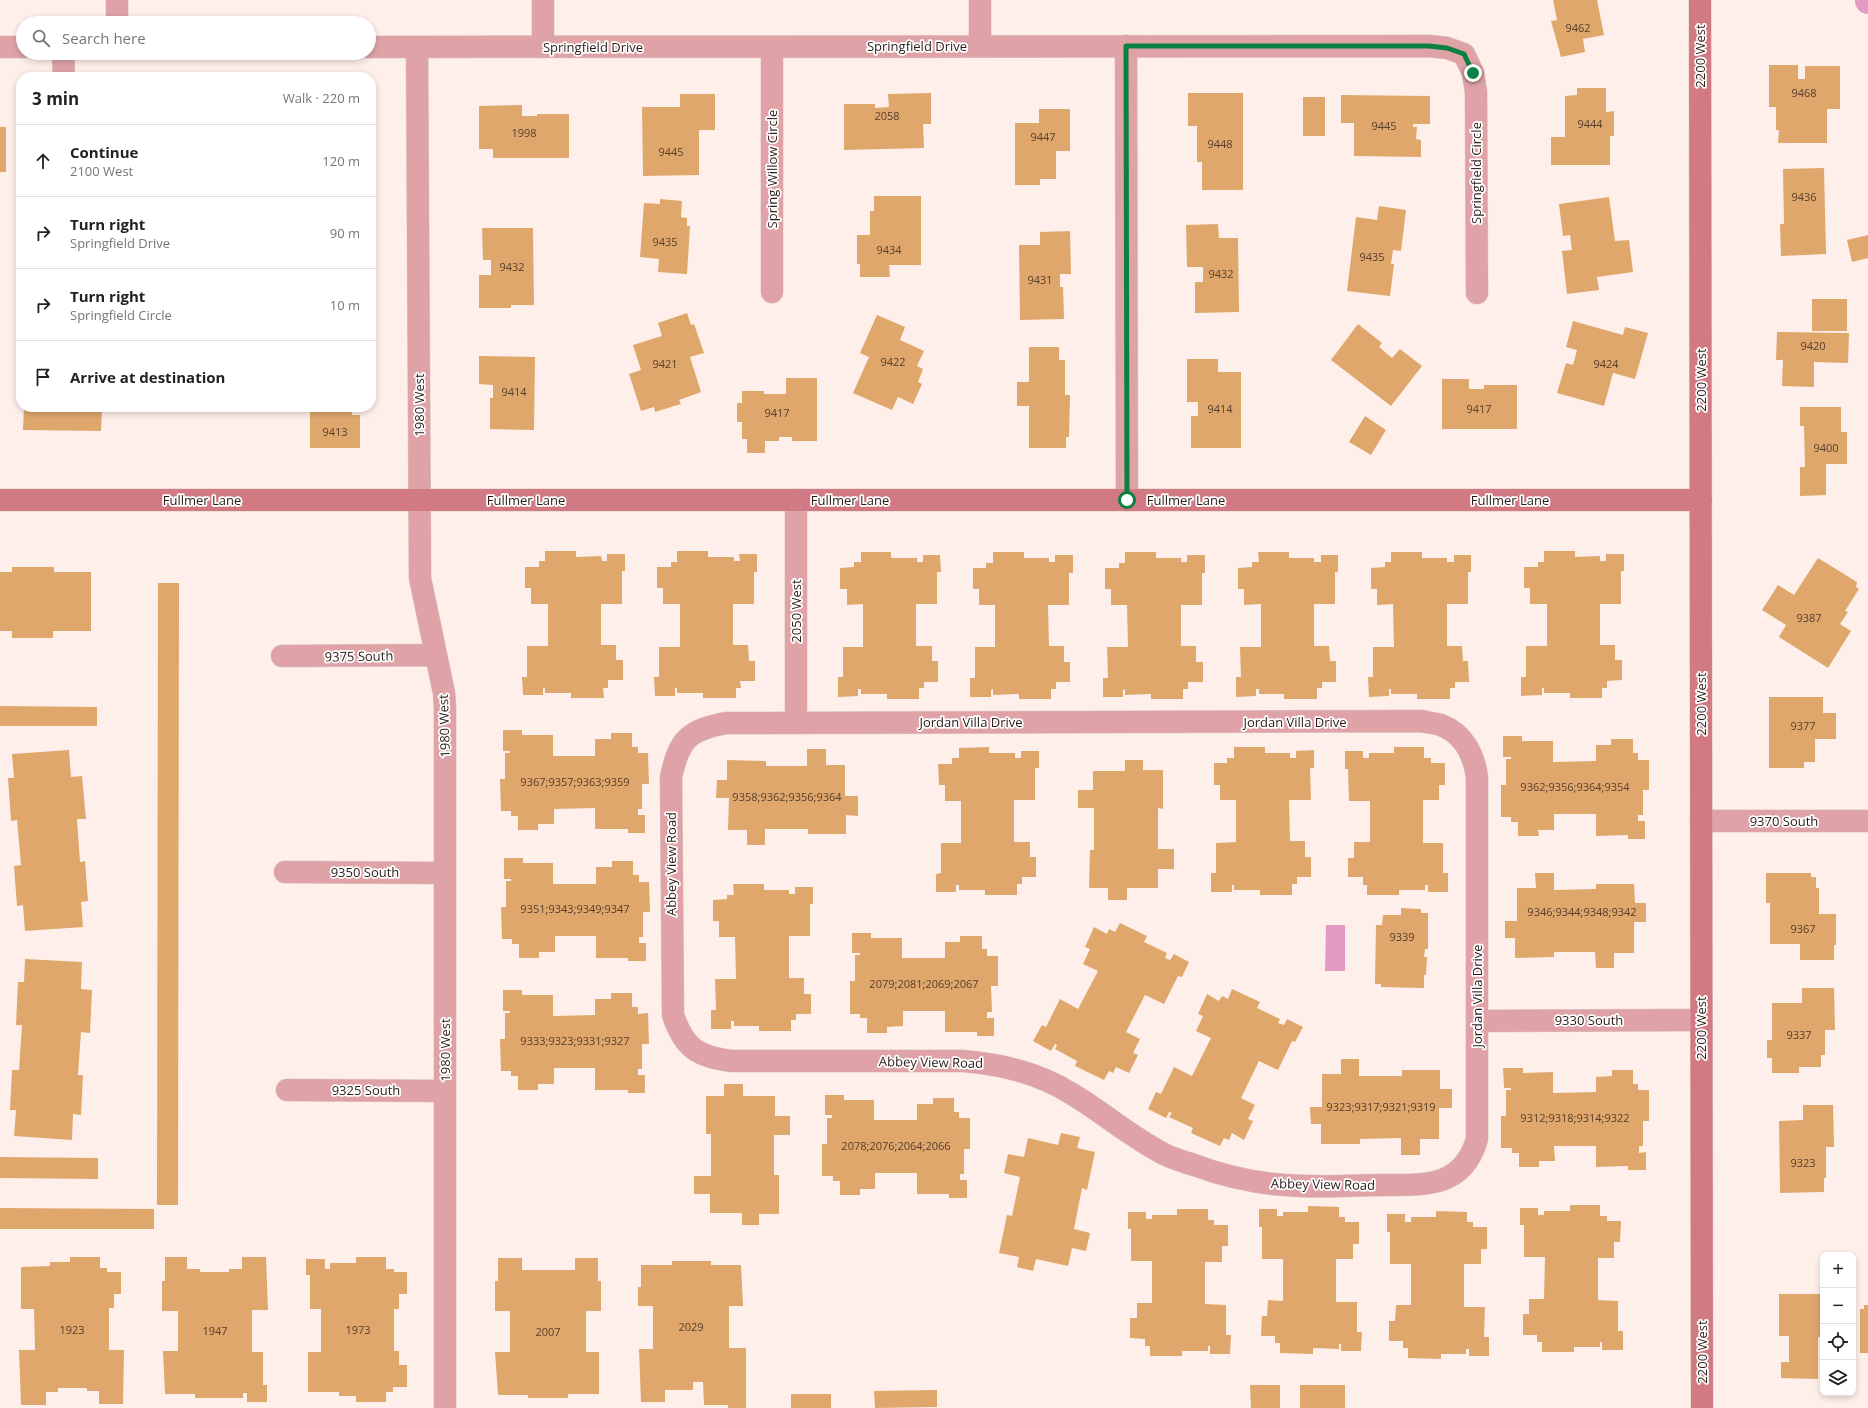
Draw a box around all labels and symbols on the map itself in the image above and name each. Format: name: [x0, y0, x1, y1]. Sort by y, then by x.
house number: 9462: [1565, 20, 1591, 35]
street label: 2200 West: [1691, 24, 1709, 88]
street label: Springfield Drive: [867, 37, 967, 55]
street label: Springfield Drive: [543, 38, 643, 56]
route end: [1464, 64, 1482, 82]
house number: 9468: [1791, 85, 1817, 100]
house number: 2058: [874, 108, 900, 123]
street label: Spring Willow Circle: [763, 110, 781, 228]
house number: 9444: [1577, 116, 1603, 131]
house number: 9445: [1371, 118, 1397, 133]
street label: Springfield Circle: [1467, 122, 1485, 224]
house number: 1998: [511, 125, 537, 140]
house number: 9447: [1030, 129, 1056, 144]
house number: 9448: [1207, 136, 1233, 151]
house number: 9445: [658, 144, 684, 159]
house number: 9436: [1791, 189, 1817, 204]
house number: 9435: [652, 234, 678, 249]
house number: 9434: [876, 242, 902, 257]
house number: 9435: [1359, 249, 1385, 264]
house number: 9432: [499, 259, 525, 274]
house number: 9432: [1208, 266, 1234, 281]
house number: 9431: [1027, 272, 1053, 287]
house number: 9420: [1800, 338, 1826, 353]
street label: 2200 West: [1692, 348, 1710, 412]
house number: 9422: [880, 354, 906, 369]
house number: 9421: [652, 356, 678, 371]
house number: 9424: [1593, 356, 1619, 371]
street label: 1980 West: [410, 373, 428, 437]
house number: 9414: [501, 384, 527, 399]
house number: 9414: [1207, 401, 1233, 416]
house number: 9417: [1466, 401, 1492, 416]
house number: 9417: [764, 405, 790, 420]
house number: 9413: [322, 424, 348, 439]
house number: 9400: [1813, 440, 1839, 455]
street label: Fullmer Lane: [163, 491, 241, 509]
street label: Fullmer Lane: [487, 491, 565, 509]
street label: Fullmer Lane: [811, 491, 889, 509]
route start: [1118, 491, 1136, 509]
street label: Fullmer Lane: [1147, 491, 1225, 509]
street label: Fullmer Lane: [1471, 491, 1549, 509]
street label: 2050 West: [787, 579, 805, 643]
house number: 9387: [1796, 610, 1822, 625]
street label: 9375 South: [325, 646, 393, 666]
street label: 2200 West: [1692, 672, 1710, 736]
street label: 1980 West: [434, 694, 454, 758]
street label: Jordan Villa Drive: [917, 713, 1023, 731]
street label: Jordan Villa Drive: [1241, 713, 1347, 731]
house number: 9377: [1790, 718, 1816, 733]
house number: 9367;9357;9363;9359: [520, 774, 630, 789]
house number: 9362;9356;9364;9354: [1520, 779, 1630, 794]
house number: 9358;9362;9356;9364: [732, 789, 842, 804]
street label: Abbey View Road: [662, 812, 680, 916]
street label: 9370 South: [1750, 812, 1818, 830]
street label: 9350 South: [331, 863, 399, 881]
house number: 9351;9343;9349;9347: [520, 901, 630, 916]
house number: 9346;9344;9348;9342: [1527, 904, 1637, 919]
house number: 9367: [1790, 921, 1816, 936]
house number: 9339: [1389, 929, 1415, 944]
street label: Jordan Villa Drive: [1468, 944, 1486, 1050]
house number: 2079;2081;2069;2067: [869, 976, 979, 991]
street label: 2200 West: [1692, 996, 1710, 1060]
street label: 9330 South: [1555, 1011, 1623, 1029]
street label: 1980 West: [436, 1018, 454, 1082]
house number: 9337: [1786, 1027, 1812, 1042]
house number: 9333;9323;9331;9327: [520, 1033, 630, 1048]
street label: Abbey View Road: [879, 1052, 983, 1072]
street label: 9325 South: [332, 1081, 400, 1099]
house number: 9323;9317;9321;9319: [1326, 1099, 1436, 1114]
house number: 9312;9318;9314;9322: [1520, 1110, 1630, 1125]
house number: 2078;2076;2064;2066: [841, 1138, 951, 1153]
house number: 9323: [1790, 1155, 1816, 1170]
street label: Abbey View Road: [1271, 1174, 1375, 1194]
house number: 2029: [678, 1319, 704, 1334]
street label: 2200 West: [1693, 1320, 1711, 1384]
house number: 1923: [59, 1322, 85, 1337]
house number: 1973: [345, 1322, 371, 1337]
house number: 1947: [202, 1323, 228, 1338]
house number: 2007: [535, 1324, 561, 1339]

